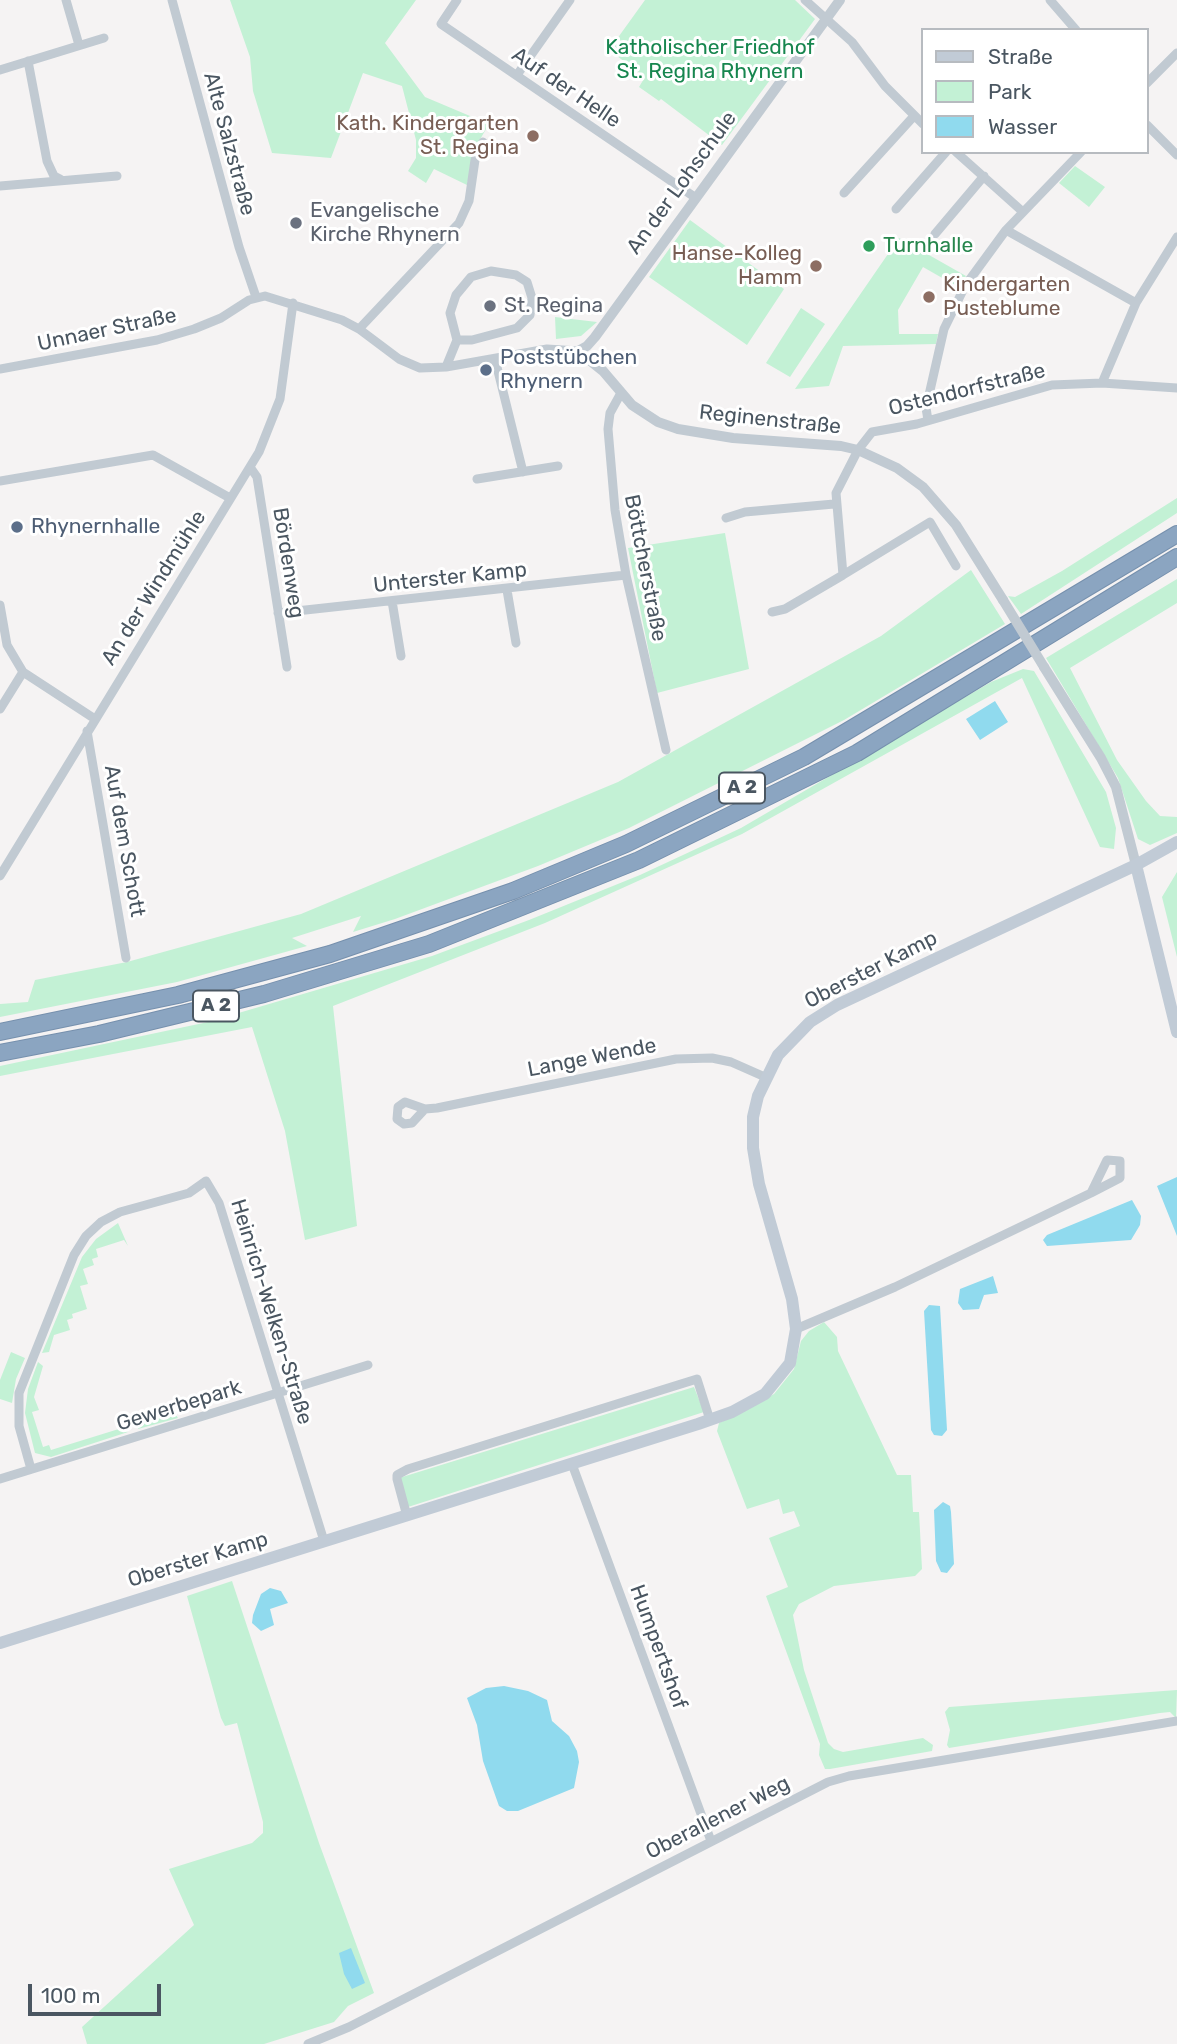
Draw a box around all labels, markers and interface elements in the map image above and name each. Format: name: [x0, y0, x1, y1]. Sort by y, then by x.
legend: [922, 28, 1149, 154]
park label: Katholischer Friedhof St. Regina Rhynern: [605, 35, 815, 85]
street label: Auf der Helle: [507, 42, 625, 134]
text: Straße: [988, 44, 1053, 69]
street label: Alte Salzstraße: [198, 70, 260, 218]
text: Park: [988, 79, 1032, 104]
street label: An der Lohschule: [622, 107, 742, 259]
place label: Kath. Kindergarten St. Regina: [336, 111, 519, 161]
text: Wasser: [988, 114, 1057, 139]
marker: Kath. Kindergarten St. Regina: [525, 128, 541, 144]
place label: Evangelische Kirche Rhynern: [310, 198, 460, 248]
marker: Evangelische Kirche Rhynern: [288, 215, 304, 231]
place label: Turnhalle: [883, 233, 973, 259]
marker: Turnhalle: [861, 238, 877, 254]
place label: Hanse-Kolleg Hamm: [672, 241, 802, 291]
marker: Hanse-Kolleg Hamm: [808, 258, 824, 274]
place label: Kindergarten Pusteblume: [943, 272, 1070, 322]
marker: Kindergarten Pusteblume: [921, 289, 937, 305]
place label: St. Regina: [504, 293, 603, 319]
marker: St. Regina: [482, 298, 498, 314]
street label: Unnaer Straße: [35, 303, 179, 357]
place label: Poststübchen Rhynern: [500, 345, 637, 395]
street label: Ostendorfstraße: [886, 358, 1048, 422]
marker: Poststübchen Rhynern: [478, 362, 494, 378]
street label: Reginenstraße: [698, 400, 842, 440]
street label: Böttcherstraße: [618, 492, 672, 644]
street label: An der Windmühle: [96, 506, 212, 670]
street label: Bördenweg: [267, 506, 309, 620]
place label: Rhynernhalle: [31, 514, 160, 540]
marker: Rhynernhalle: [9, 519, 25, 535]
street label: Unterster Kamp: [372, 557, 528, 599]
street label: Auf dem Schott: [98, 763, 150, 919]
road number: A 2: [719, 772, 765, 804]
street label: Oberster Kamp: [800, 926, 942, 1014]
road number: A 2: [193, 990, 239, 1022]
street label: Lange Wende: [525, 1033, 659, 1083]
street label: Heinrich-Welken-Straße: [225, 1196, 317, 1428]
street label: Gewerbepark: [114, 1375, 244, 1437]
street label: Oberster Kamp: [125, 1527, 271, 1593]
street label: Humpertshof: [624, 1581, 692, 1713]
street label: Oberallener Weg: [642, 1771, 794, 1865]
scale bar: [32, 1970, 164, 2014]
text: 100 m: [41, 1983, 100, 2008]

